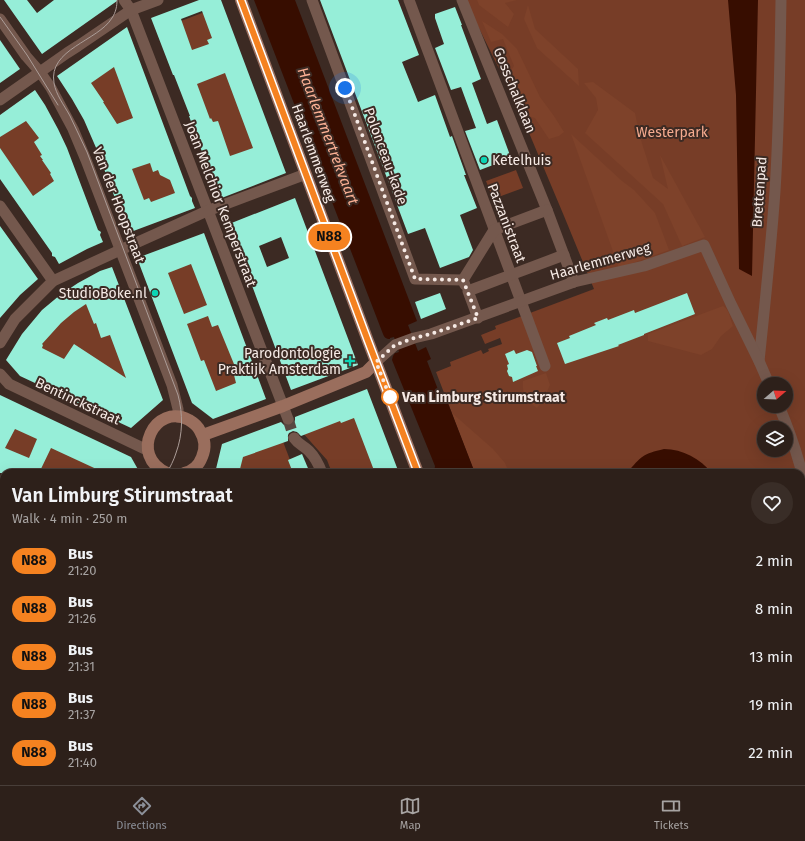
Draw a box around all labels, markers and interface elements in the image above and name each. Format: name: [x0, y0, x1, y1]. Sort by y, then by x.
street label: Gosschalklaan: [490, 45, 539, 136]
water label: Haarlemmertrekvaart: [293, 65, 363, 208]
your location: [335, 78, 355, 98]
street label: Haarlemmerweg: [288, 102, 340, 205]
street label: Polonceau-kade: [360, 105, 411, 207]
street label: Joan Melchior Kemperstraat: [181, 119, 260, 290]
park label: Westerpark: [636, 124, 709, 141]
street label: Van der Hoopstraat: [89, 145, 149, 266]
place label: Ketelhuis: [492, 152, 552, 169]
marker: Ketelhuis: [479, 155, 489, 165]
street label: Brettenpad: [749, 156, 770, 228]
street label: Pazzanistraat: [484, 181, 530, 266]
line badge: N88: [306, 224, 352, 250]
text: N88: [316, 228, 342, 245]
street label: Haarlemmerweg: [548, 239, 653, 284]
place label: StudioBoke.nl: [59, 285, 147, 302]
marker: StudioBoke.nl: [150, 288, 160, 298]
place label: Parodontologie Praktijk Amsterdam: [218, 345, 341, 378]
marker: Parodontologie Praktijk Amsterdam: [344, 355, 356, 367]
street label: Bentinckstraat: [32, 374, 124, 429]
north arrow: [757, 377, 793, 413]
map controls: [757, 377, 793, 457]
marker: Van Limburg Stirumstraat: [381, 388, 399, 406]
place label: Van Limburg Stirumstraat: [401, 389, 566, 406]
button: layers: [757, 421, 793, 457]
button: heart: [751, 482, 793, 524]
text: Van Limburg Stirumstraat: [12, 484, 233, 507]
text: Walk · 4 min · 250 m: [12, 511, 127, 526]
text: Bus: [68, 545, 93, 563]
text: N88: [21, 552, 47, 569]
text: 2 min: [756, 552, 793, 570]
text: 21:20: [68, 563, 97, 578]
text: Bus: [68, 593, 93, 611]
text: N88: [21, 600, 47, 617]
text: 8 min: [755, 600, 793, 618]
text: 21:26: [68, 611, 96, 626]
text: Bus: [68, 641, 93, 659]
text: N88: [21, 648, 47, 665]
text: 13 min: [749, 648, 793, 666]
text: 21:31: [68, 659, 95, 674]
text: Bus: [68, 689, 93, 707]
text: N88: [21, 696, 47, 713]
text: 19 min: [749, 696, 793, 714]
text: 21:37: [68, 707, 95, 722]
text: Bus: [68, 737, 93, 755]
text: N88: [21, 744, 47, 761]
text: 22 min: [748, 744, 793, 762]
text: 21:40: [68, 755, 97, 770]
tab: Directions: [116, 795, 167, 832]
tab: Map: [399, 795, 421, 832]
tab: Tickets: [654, 795, 689, 832]

